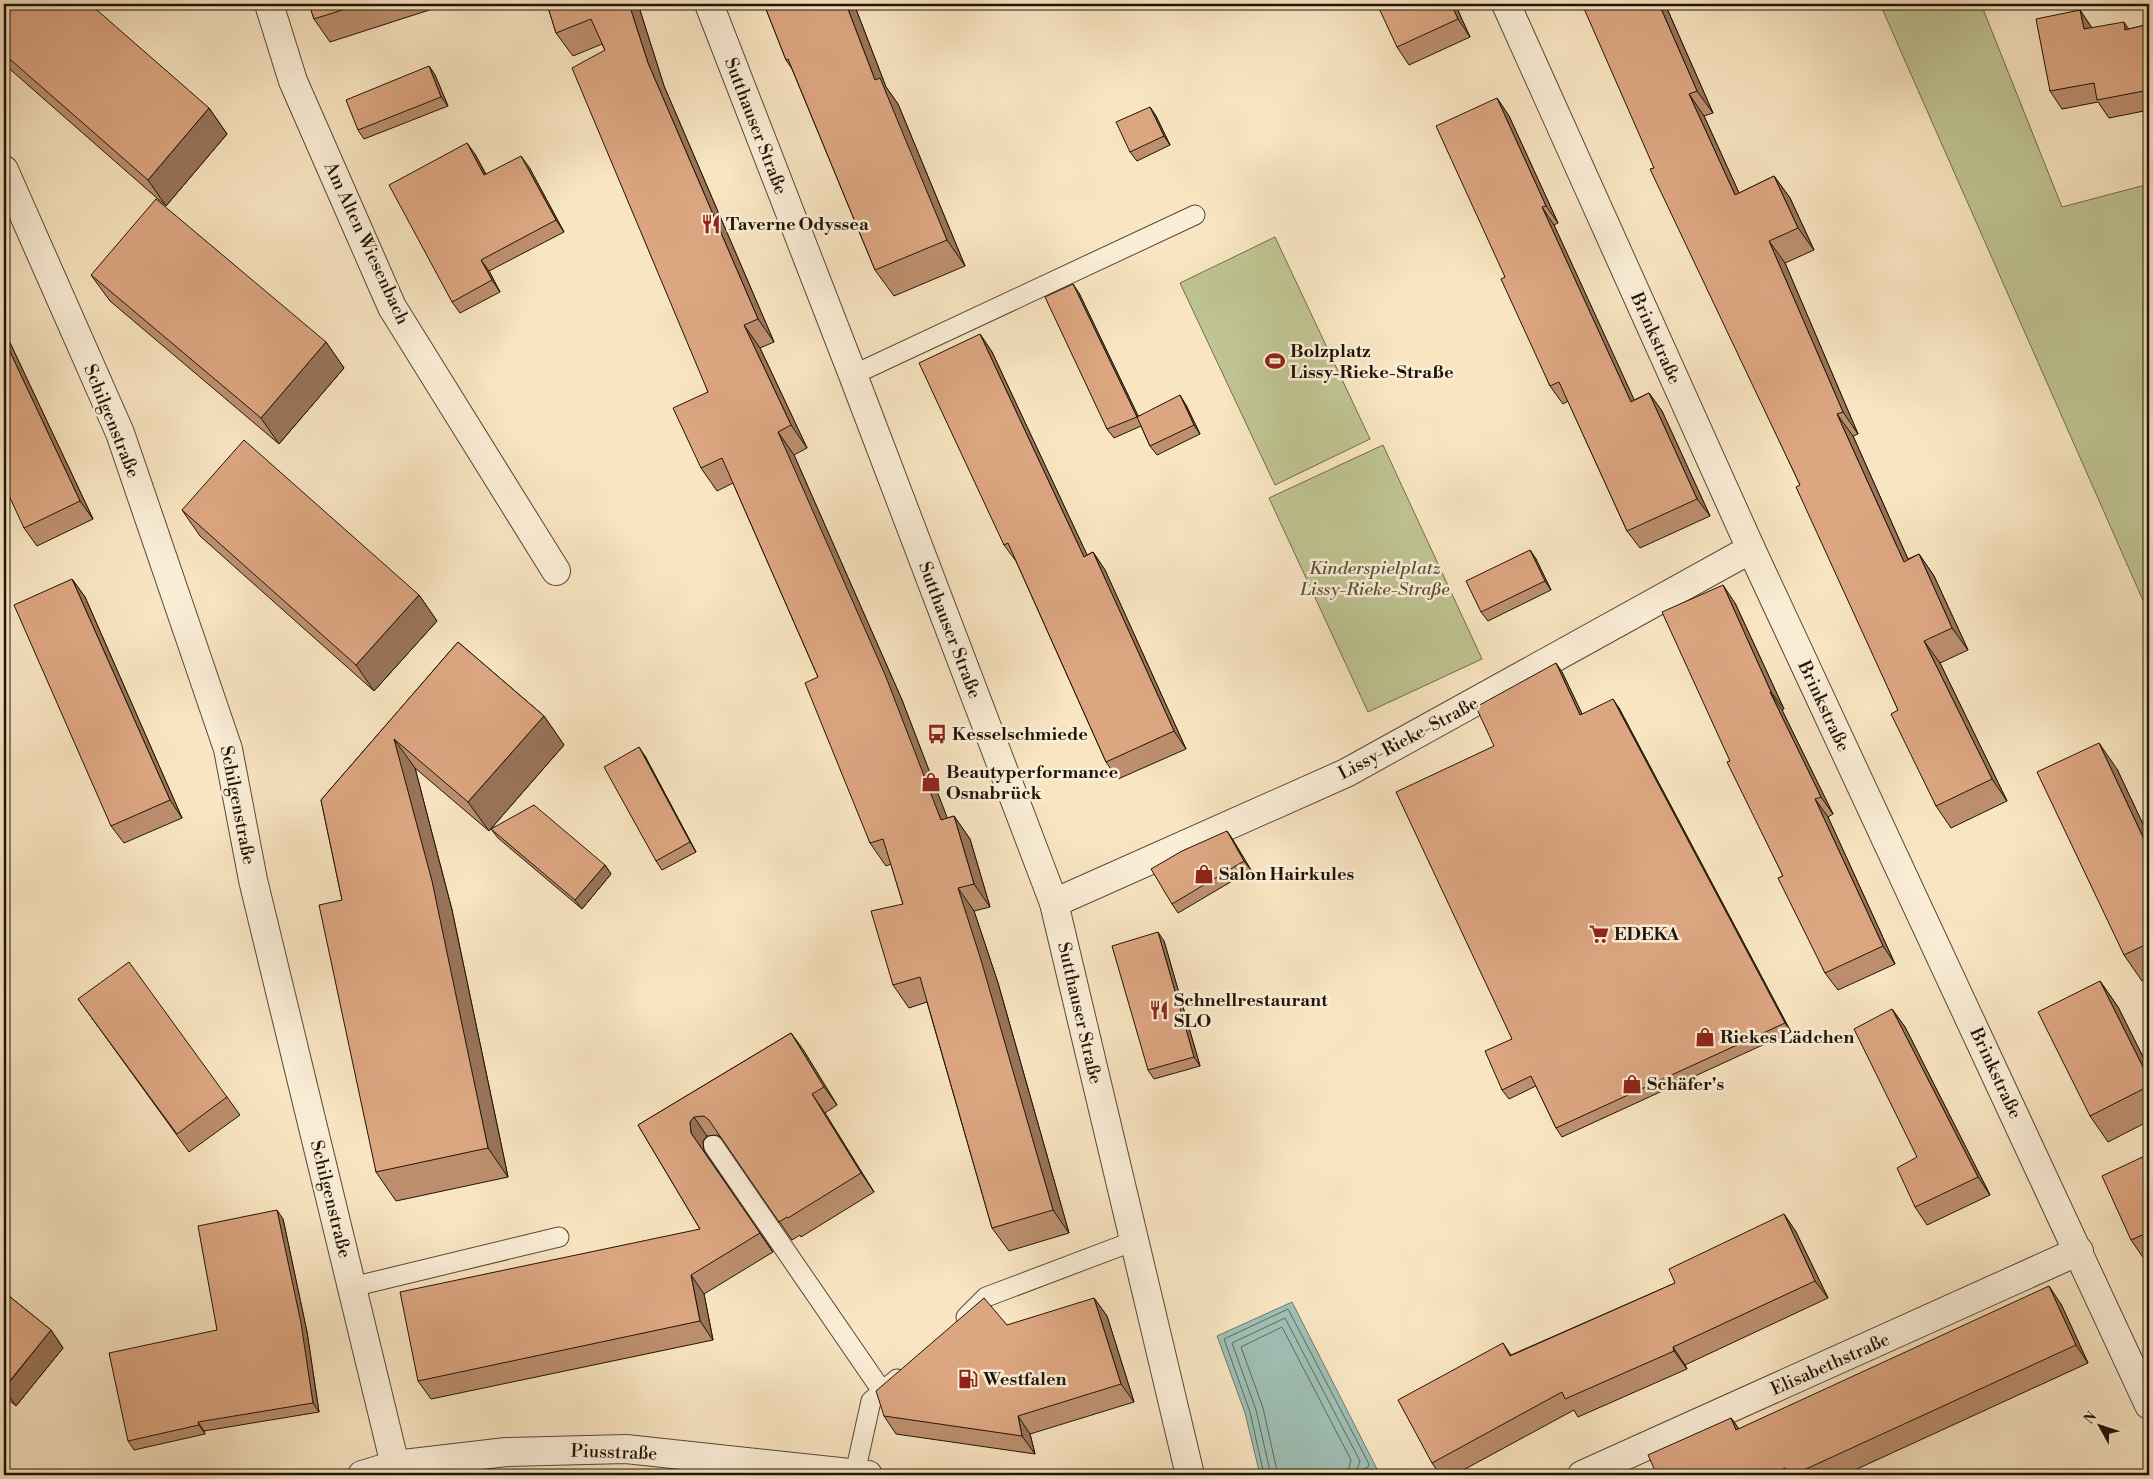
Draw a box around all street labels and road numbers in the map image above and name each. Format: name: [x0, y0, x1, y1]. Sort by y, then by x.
street label: Sutthauser Straße: [719, 54, 792, 198]
street label: Am Alten Wiesenbach: [318, 157, 414, 328]
street label: Brinkstraße: [1625, 288, 1686, 388]
street label: Schilgenstraße: [78, 361, 145, 481]
street label: Sutthauser Straße: [913, 558, 986, 702]
street label: Brinkstraße: [1792, 656, 1855, 755]
street label: Lissy-Rieke-Straße: [1334, 692, 1482, 785]
street label: Schilgenstraße: [215, 744, 260, 866]
street label: Sutthauser Straße: [1052, 940, 1107, 1086]
street label: Brinkstraße: [1964, 1023, 2027, 1122]
street label: Schilgenstraße: [305, 1138, 356, 1260]
street label: Elisabethstraße: [1767, 1328, 1893, 1401]
street label: Piusstraße: [570, 1439, 658, 1466]

